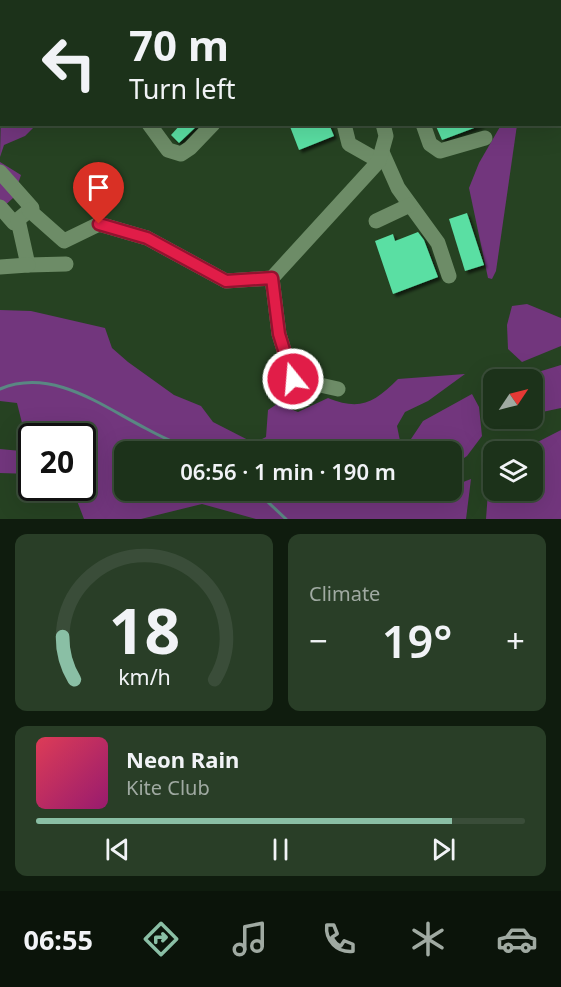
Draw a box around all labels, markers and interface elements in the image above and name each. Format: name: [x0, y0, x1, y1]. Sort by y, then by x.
text: 70 m: [129, 16, 229, 73]
icon: left: [30, 24, 108, 102]
text: Turn left: [129, 70, 235, 107]
pin: [73, 162, 124, 224]
icon: arrive: [82, 171, 115, 204]
position arrow: [261, 347, 325, 411]
north arrow: [483, 369, 543, 429]
map controls: [483, 369, 543, 501]
speed limit sign: 20: [18, 423, 96, 501]
button: layers: [483, 441, 543, 501]
text: 06:56 · 1 min · 190 m: [180, 456, 396, 486]
text: Climate: [309, 580, 380, 607]
text: 18: [108, 587, 180, 672]
text: 19°: [382, 610, 452, 671]
text: −: [309, 618, 328, 663]
text: +: [506, 618, 525, 663]
text: km/h: [118, 662, 170, 691]
text: Neon Rain: [126, 744, 239, 774]
text: Kite Club: [126, 774, 210, 801]
icon: previous: [101, 833, 134, 866]
icon: pause: [264, 833, 297, 866]
icon: next: [427, 833, 460, 866]
icon: directions: [140, 918, 182, 960]
icon: music: [229, 918, 271, 960]
icon: phone: [318, 918, 360, 960]
icon: climate: [407, 918, 449, 960]
icon: car: [496, 918, 538, 960]
text: 06:55: [23, 921, 93, 958]

